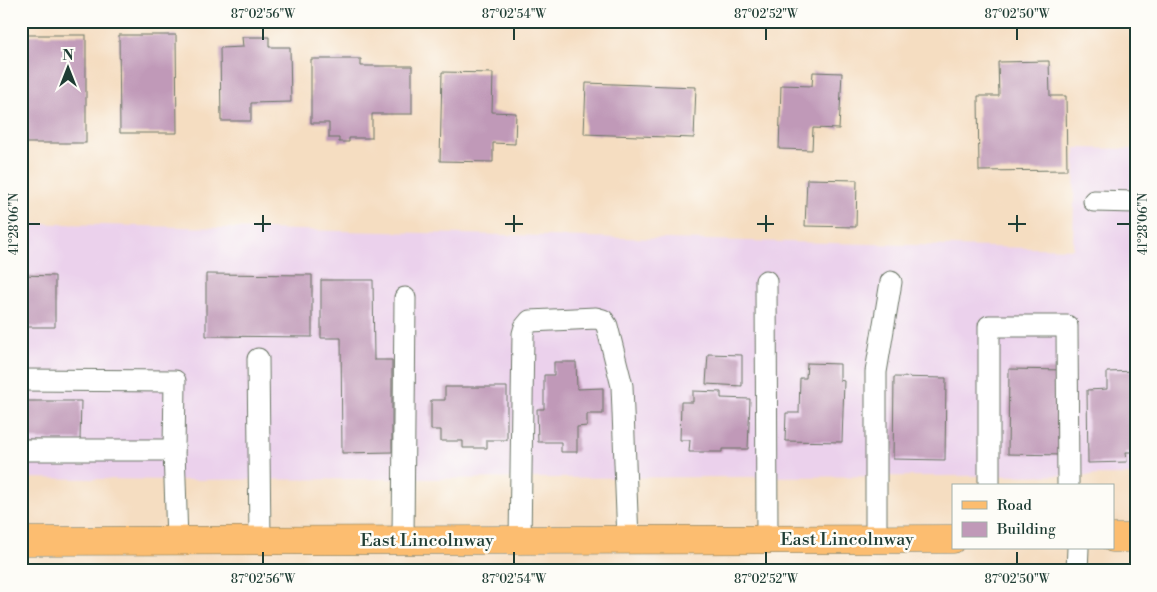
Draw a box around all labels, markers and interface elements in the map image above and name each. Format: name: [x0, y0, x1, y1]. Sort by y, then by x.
text: 87°02'56"W: [231, 7, 296, 22]
text: 87°02'54"W: [482, 7, 547, 22]
text: 87°02'52"W: [734, 7, 799, 22]
text: 87°02'50"W: [984, 7, 1051, 22]
north arrow: [42, 42, 92, 92]
text: N: [62, 47, 74, 65]
text: 41°28'06"N: [7, 193, 22, 255]
text: 41°28'06"N: [1136, 193, 1151, 255]
legend: [952, 484, 1114, 550]
text: Road: [997, 496, 1032, 515]
text: Building: [996, 520, 1056, 539]
street label: East Lincolnway: [780, 528, 914, 551]
street label: East Lincolnway: [360, 529, 494, 552]
text: 87°02'56"W: [231, 572, 296, 587]
text: 87°02'54"W: [482, 572, 547, 587]
text: 87°02'52"W: [734, 572, 799, 587]
text: 87°02'50"W: [984, 572, 1051, 587]

